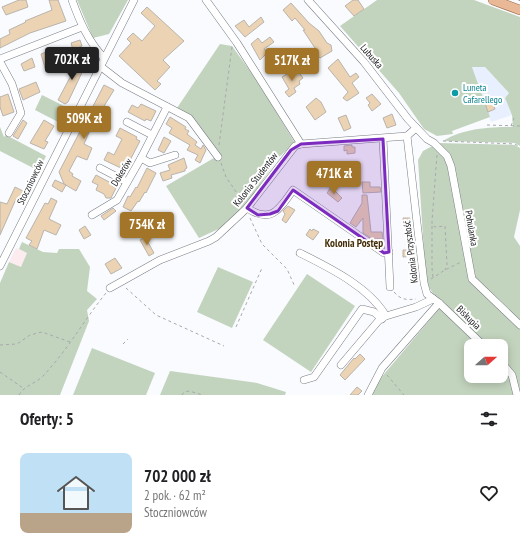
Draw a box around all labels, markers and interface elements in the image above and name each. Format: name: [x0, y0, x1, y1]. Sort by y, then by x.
street label: Lubuska: [357, 41, 386, 71]
pin: 702K zł: [35, 47, 109, 81]
pin: 517K zł: [255, 48, 329, 82]
text: 702K zł: [54, 51, 90, 68]
text: 517K zł: [274, 52, 310, 69]
place label: Luneta Cafarellego: [463, 81, 502, 106]
marker: Luneta Cafarellego: [450, 88, 460, 98]
pin: 509K zł: [47, 106, 121, 140]
text: 509K zł: [66, 110, 102, 127]
street label: Kolonia Studentów: [230, 150, 281, 209]
street label: Dokerów: [108, 156, 135, 189]
street label: Stoczniowców: [14, 158, 47, 207]
pin: 471K zł: [297, 161, 371, 195]
text: 471K zł: [316, 165, 352, 182]
street label: Pohulanka: [462, 209, 481, 247]
pin: 754K zł: [110, 212, 184, 246]
text: 754K zł: [129, 216, 165, 233]
street label: Kolonia Przyszłość: [400, 219, 421, 284]
district label: Kolonia Postęp: [325, 236, 383, 250]
street label: Biskupia: [454, 303, 484, 332]
north arrow: [464, 339, 508, 383]
map controls: [464, 339, 508, 383]
text: Oferty: 5: [20, 408, 74, 430]
icon: filters: [478, 408, 500, 430]
text: 702 000 zł: [144, 465, 211, 487]
icon: home: [52, 469, 100, 517]
icon: heart: [478, 482, 500, 504]
text: 2 pok. · 62 m²: [144, 487, 206, 504]
text: Stoczniowców: [144, 504, 207, 521]

